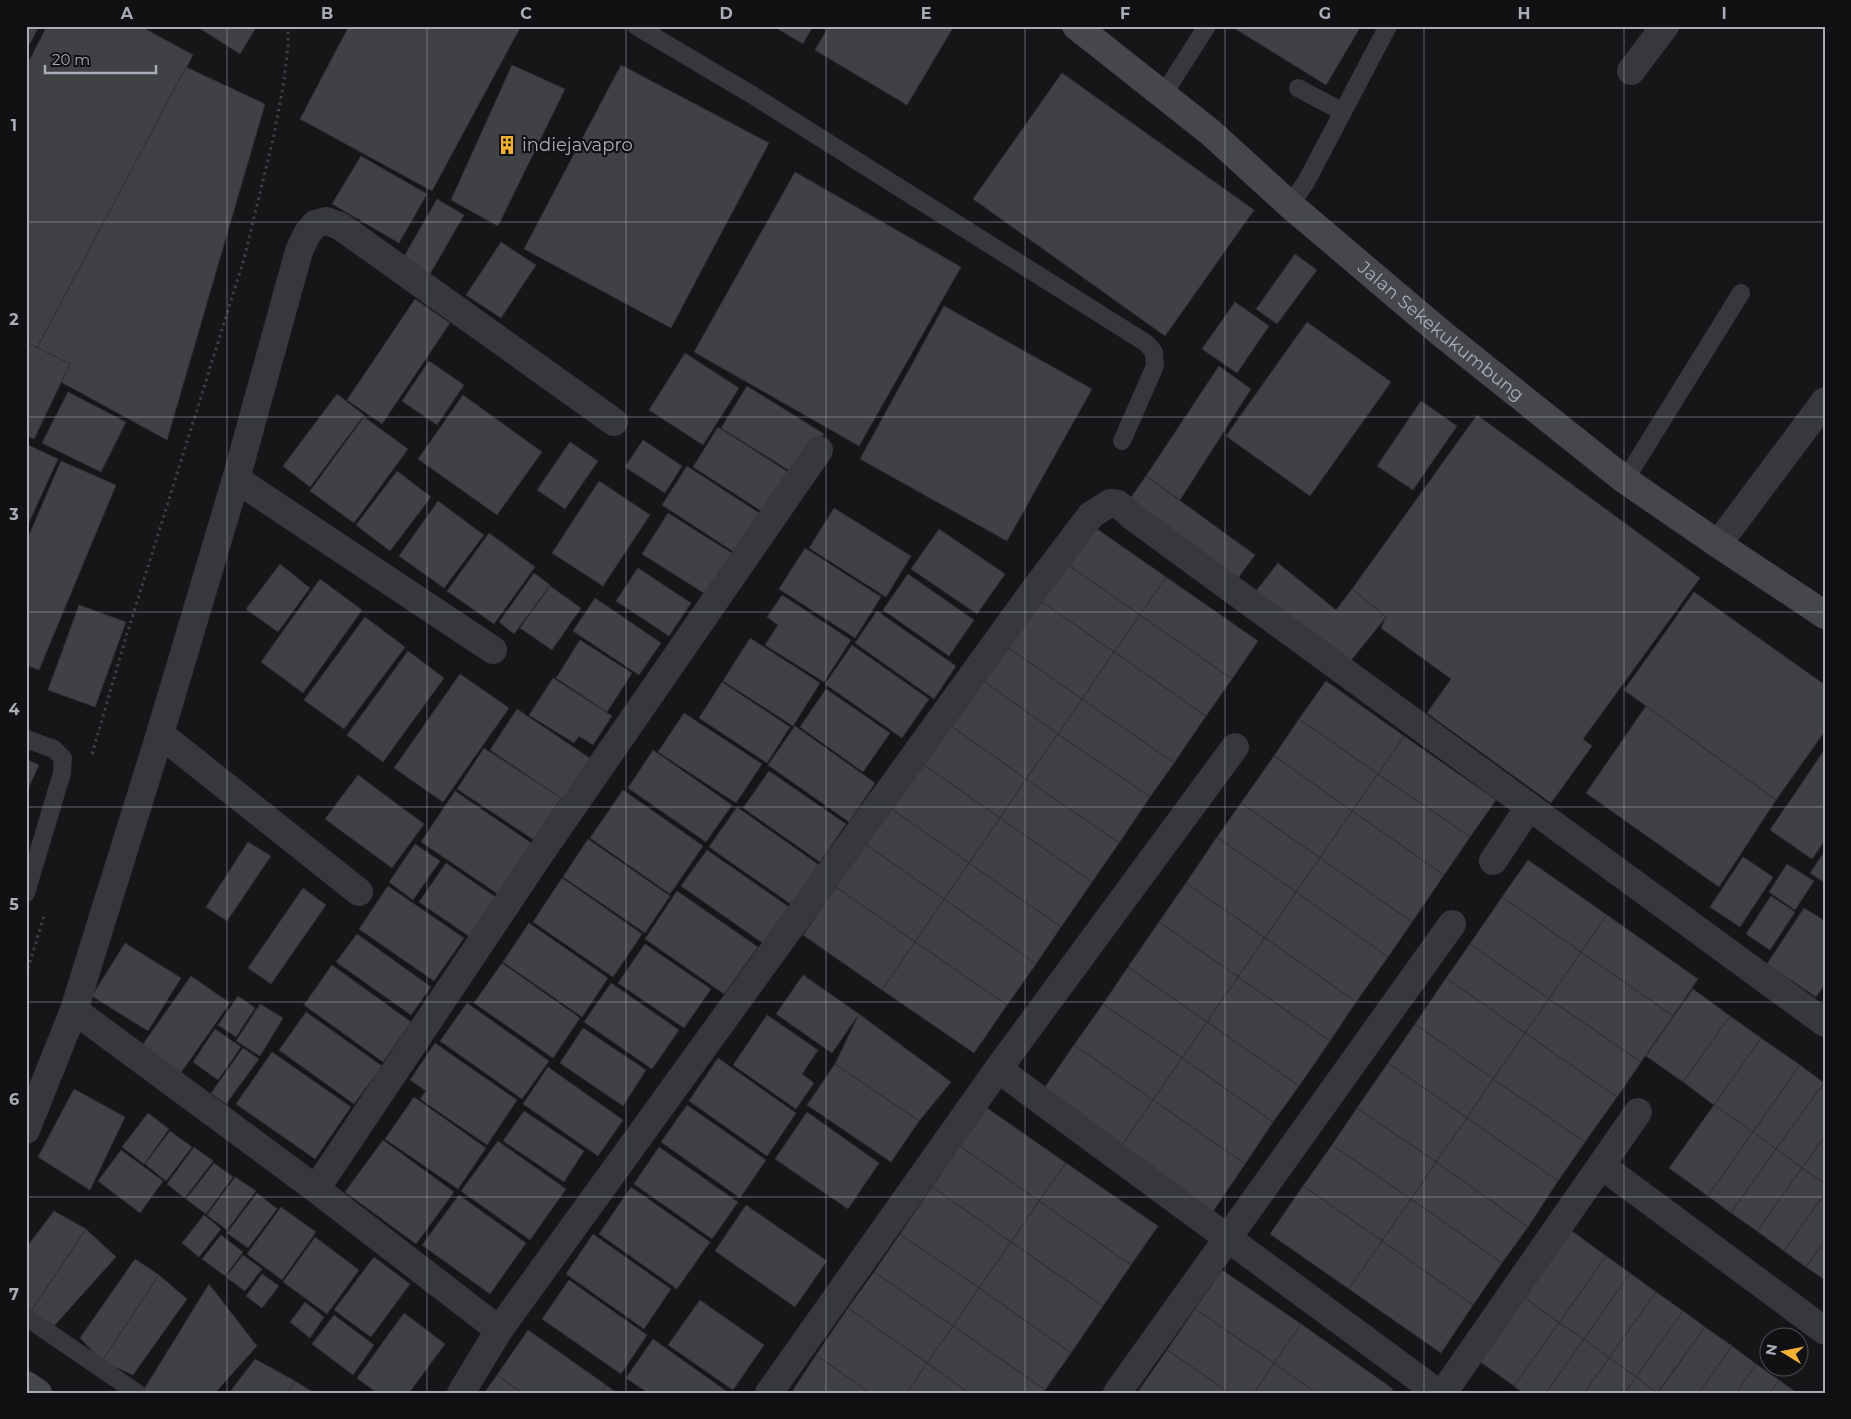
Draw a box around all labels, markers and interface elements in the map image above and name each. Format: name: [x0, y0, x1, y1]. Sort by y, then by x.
text: A: [120, 4, 134, 23]
text: B: [321, 4, 333, 23]
text: C: [520, 4, 532, 23]
text: D: [719, 4, 733, 23]
text: E: [921, 4, 931, 23]
text: F: [1120, 4, 1130, 23]
text: G: [1319, 4, 1331, 23]
text: H: [1518, 4, 1530, 23]
text: I: [1721, 4, 1727, 23]
scale bar: [45, 42, 156, 74]
text: 20 m: [52, 50, 90, 69]
text: 1: [11, 116, 17, 135]
building icon: indiejavapro: [496, 134, 518, 156]
place label: indiejavapro: [522, 134, 633, 156]
street label: Jalan Sekekukumbung: [1353, 256, 1528, 406]
text: 2: [9, 310, 19, 329]
text: 3: [8, 505, 19, 524]
text: 4: [8, 700, 20, 719]
text: 5: [9, 895, 19, 914]
text: 6: [9, 1090, 19, 1109]
text: 7: [9, 1285, 19, 1304]
north arrow: [1758, 1326, 1808, 1376]
text: N: [1761, 1343, 1781, 1357]

